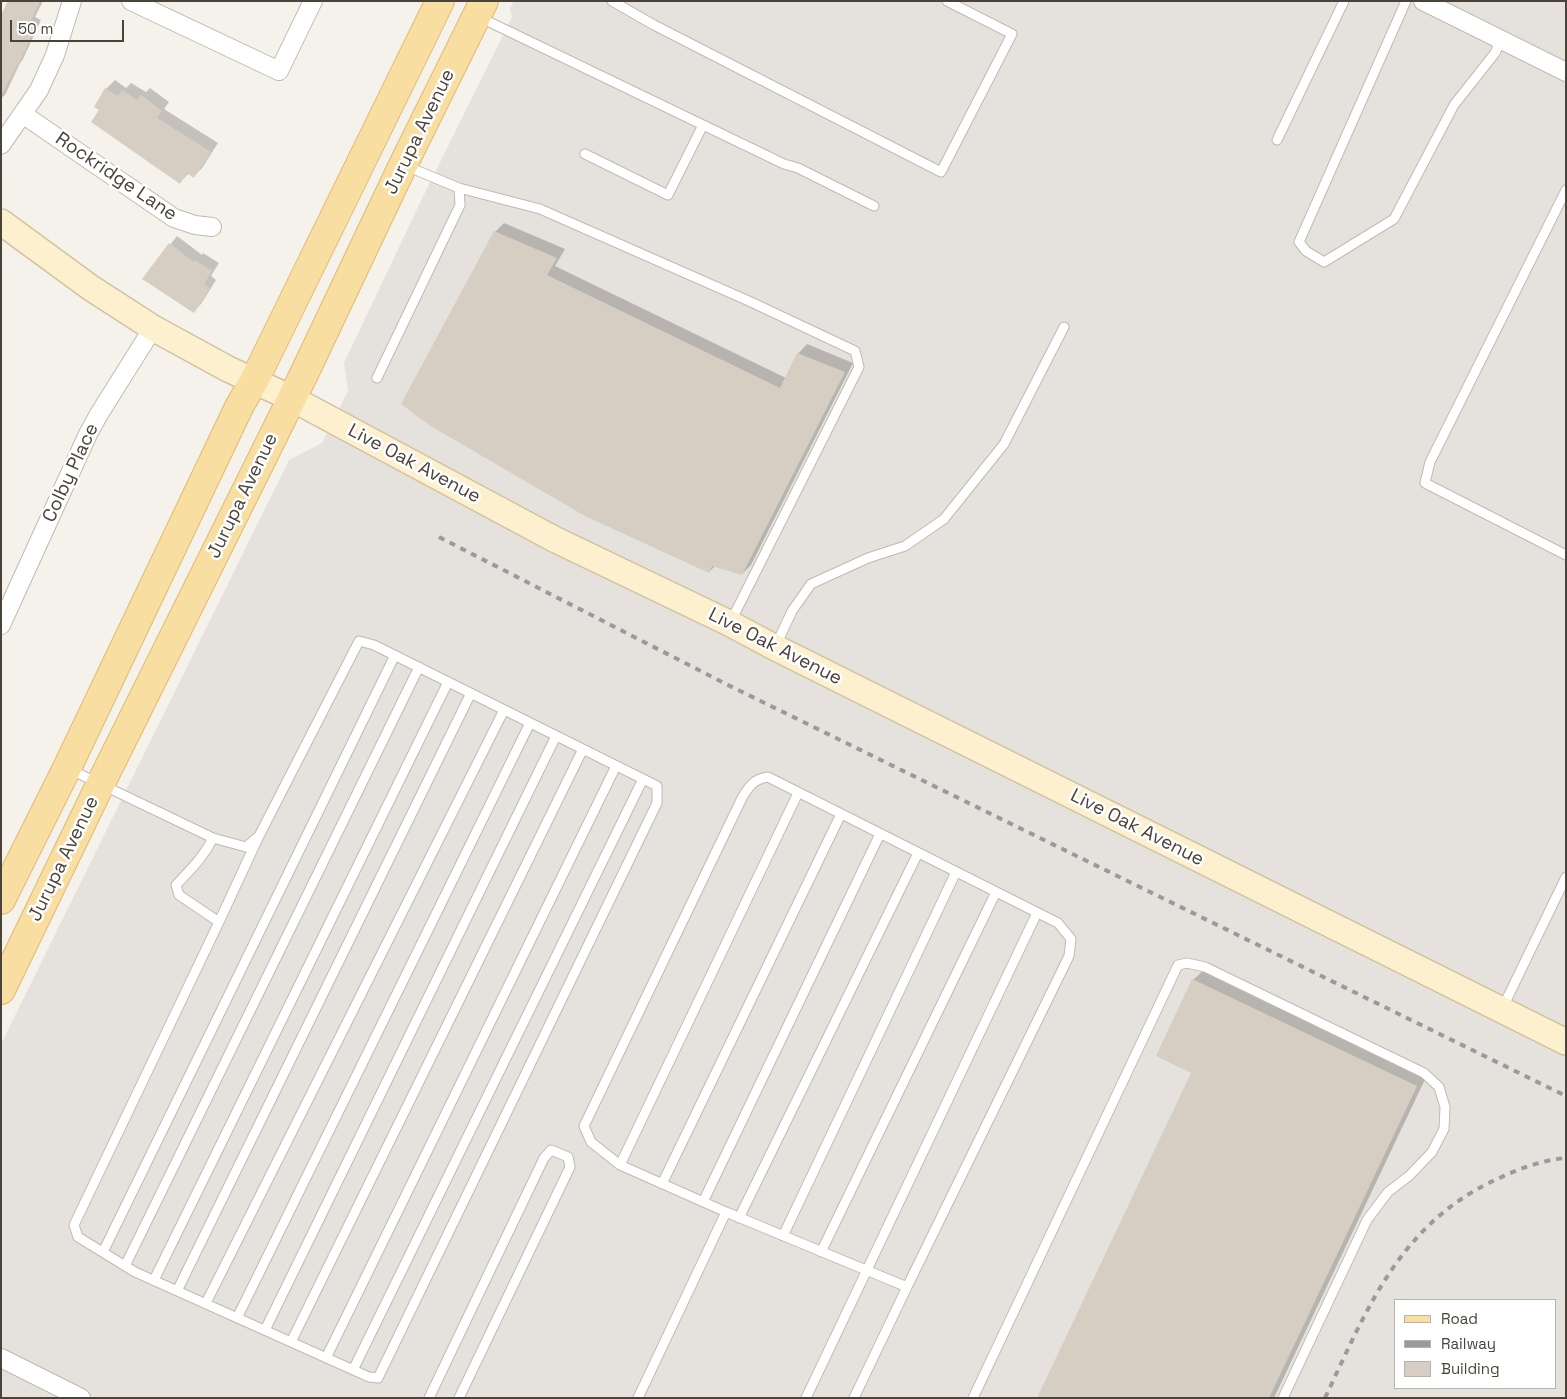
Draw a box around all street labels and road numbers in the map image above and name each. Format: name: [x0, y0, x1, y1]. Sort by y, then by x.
street label: Jurupa Avenue: [380, 66, 460, 198]
street label: Rockridge Lane: [51, 128, 181, 226]
street label: Live Oak Avenue: [344, 419, 484, 509]
street label: Colby Place: [38, 420, 104, 526]
street label: Jurupa Avenue: [203, 430, 283, 562]
street label: Live Oak Avenue: [704, 604, 846, 690]
street label: Live Oak Avenue: [1066, 785, 1208, 871]
street label: Jurupa Avenue: [24, 793, 104, 925]

